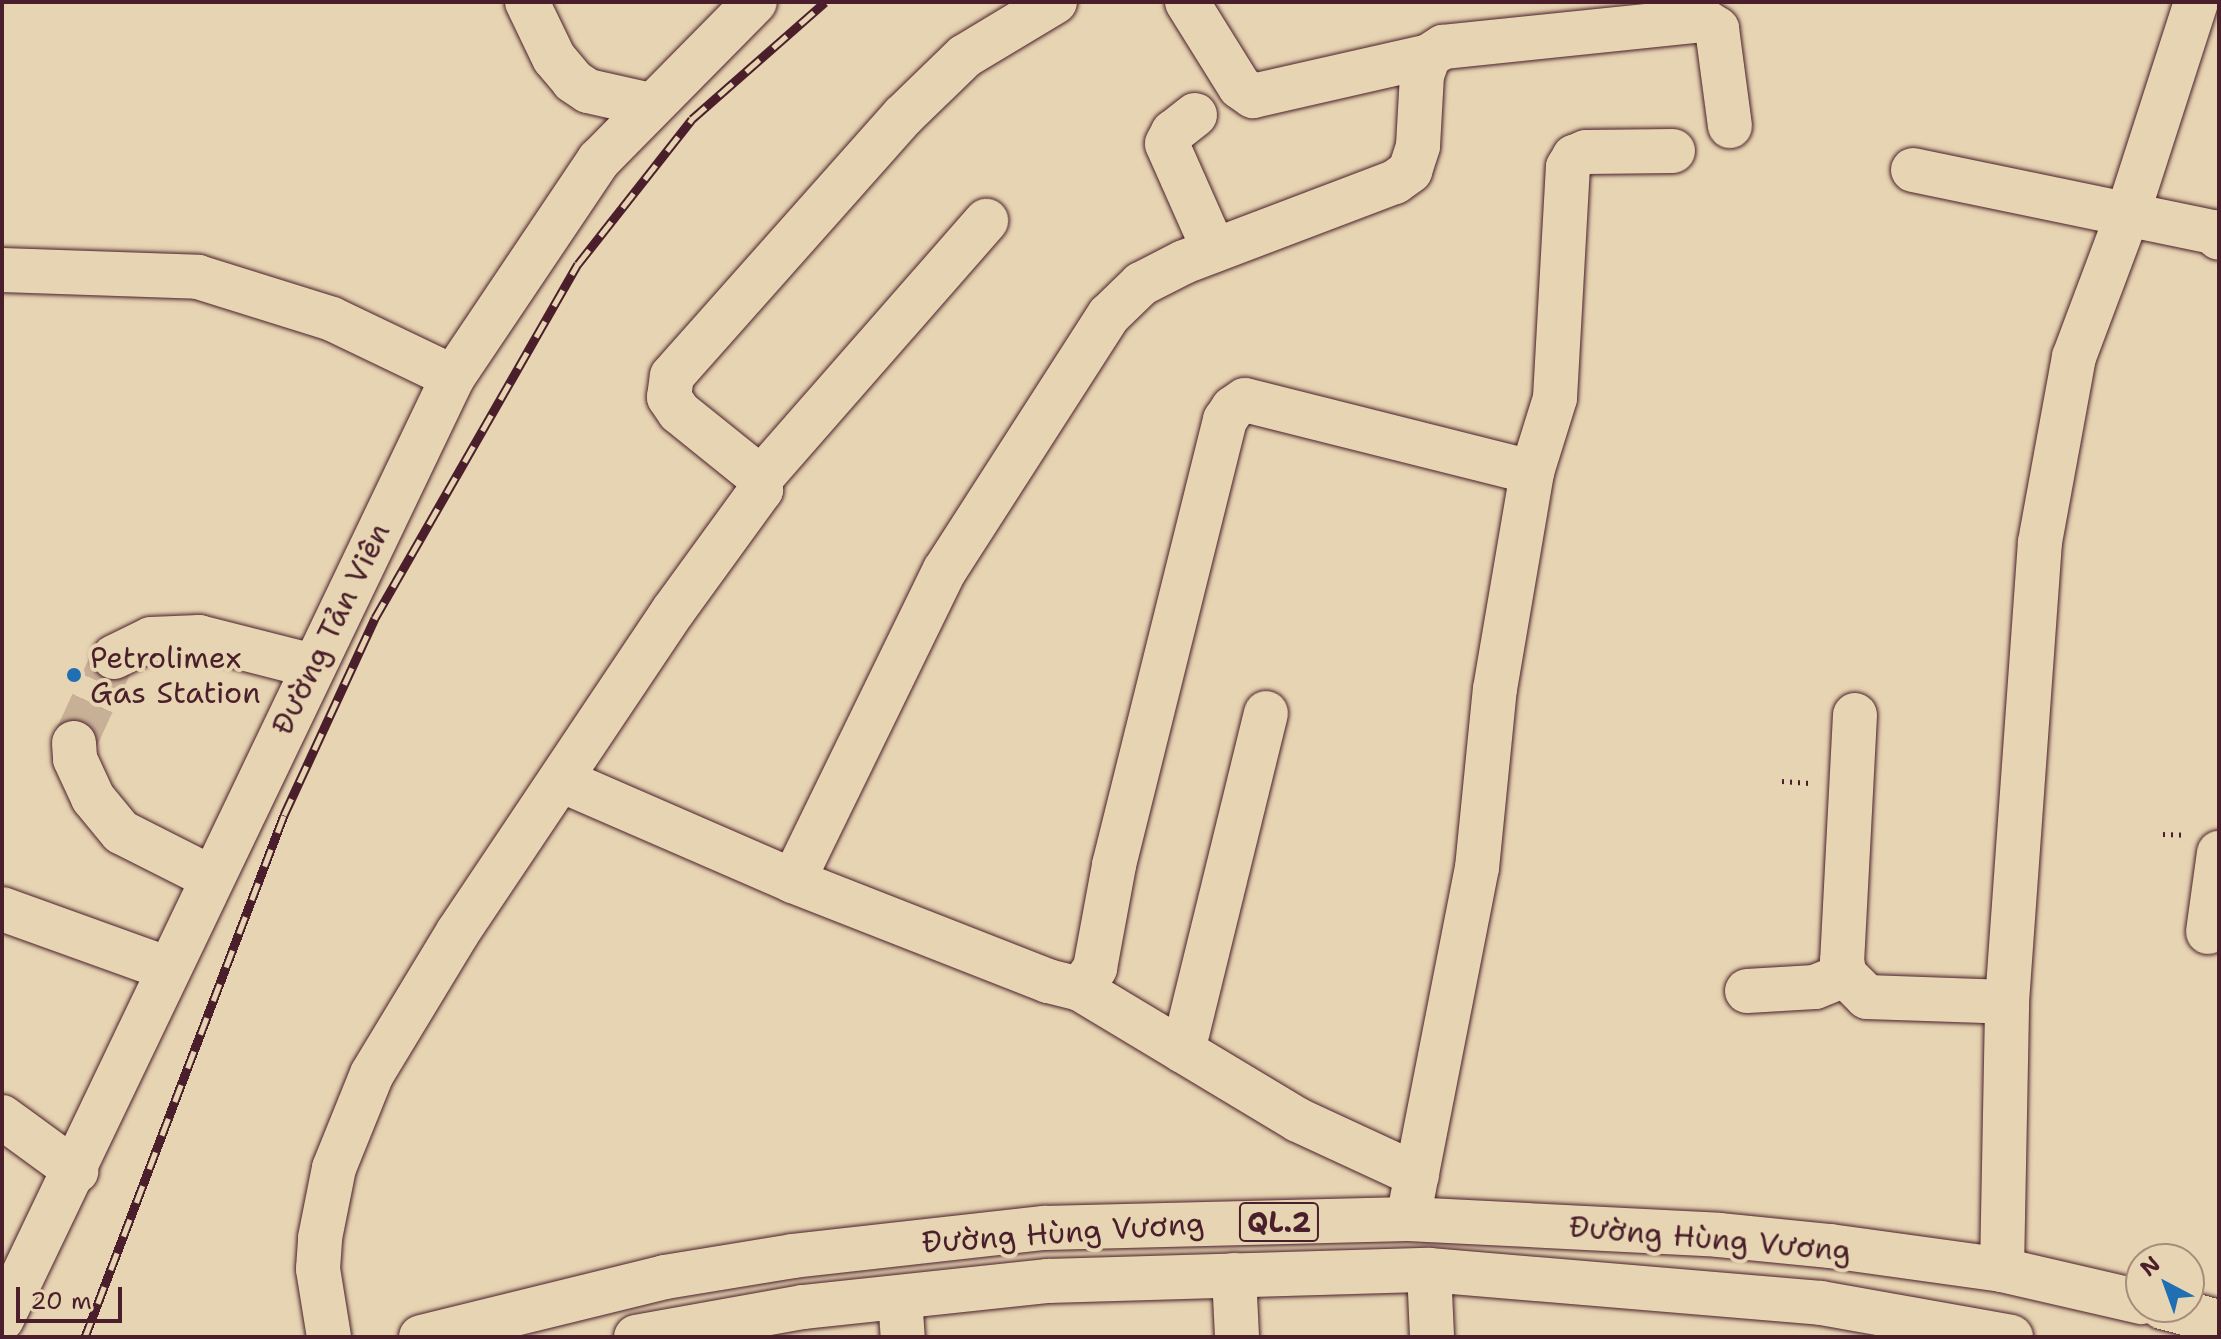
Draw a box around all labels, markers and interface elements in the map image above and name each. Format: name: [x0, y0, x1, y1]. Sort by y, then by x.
street label: Đường Tản Viên: [264, 517, 398, 741]
place label: Petrolimex Gas Station: [90, 640, 261, 710]
marker: Petrolimex Gas Station: [65, 666, 83, 684]
road number: QL.2: [1237, 1198, 1321, 1246]
street label: Đường Hùng Vương: [921, 1205, 1205, 1261]
street label: Đường Hùng Vương: [1567, 1209, 1853, 1269]
north arrow: [2125, 1243, 2205, 1323]
text: N: [2134, 1249, 2166, 1283]
scale bar: [20, 1271, 126, 1321]
text: 20 m: [30, 1285, 92, 1317]

